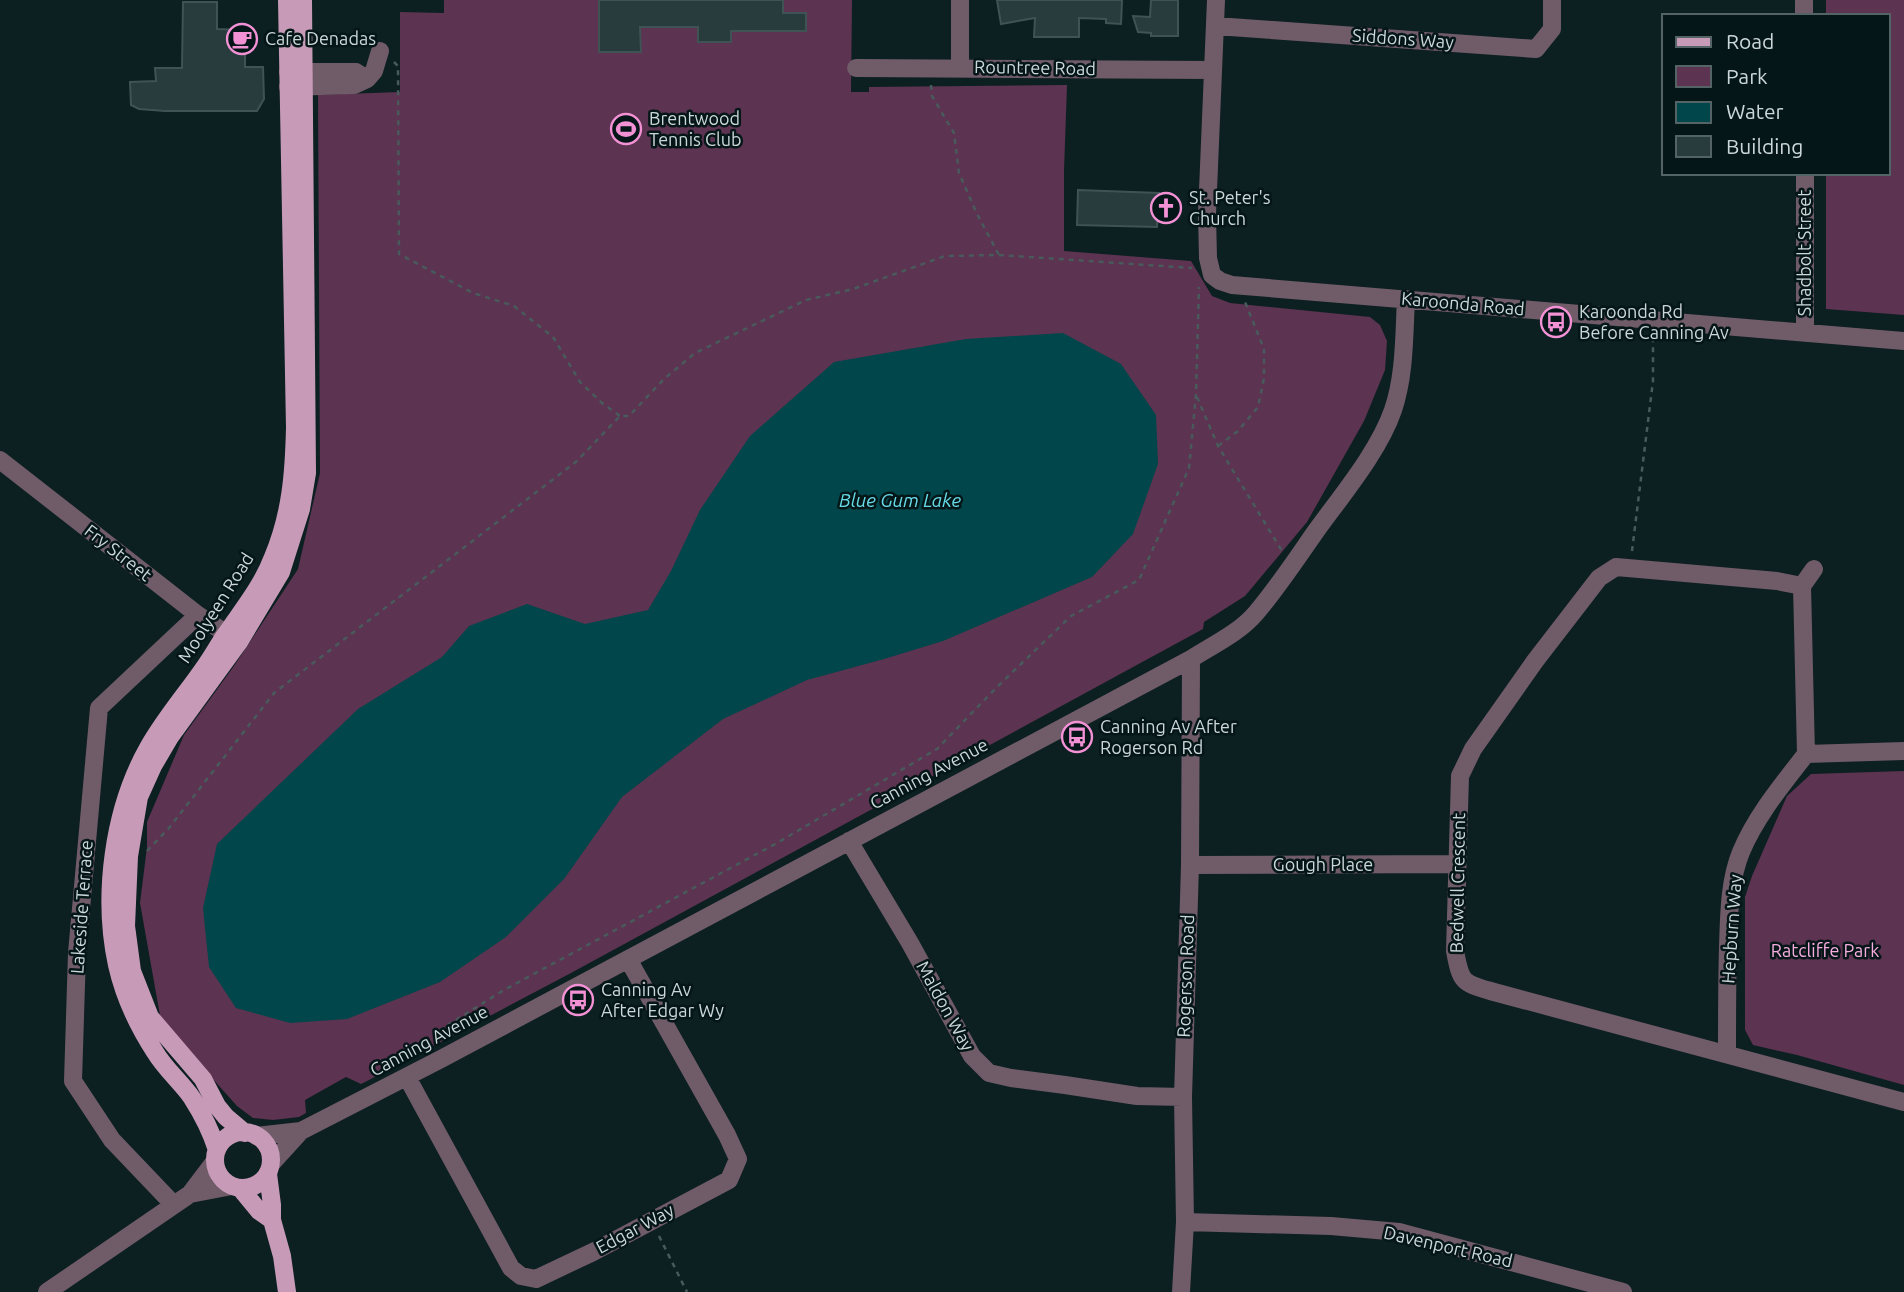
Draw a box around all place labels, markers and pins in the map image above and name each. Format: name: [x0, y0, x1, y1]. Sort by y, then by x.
cafe icon: Cafe Denadas: [225, 22, 259, 56]
place label: Cafe Denadas: [265, 28, 376, 48]
place label: Brentwood Tennis Club: [649, 108, 742, 149]
sports icon: Brentwood Tennis Club: [609, 112, 643, 146]
place label: St. Peter's Church: [1189, 187, 1271, 228]
church icon: St. Peter's Church: [1149, 191, 1183, 225]
place label: Karoonda Rd Before Canning Av: [1579, 301, 1729, 342]
bus stop icon: Karoonda Rd Before Canning Av: [1539, 305, 1573, 339]
place label: Canning Av After Rogerson Rd: [1100, 716, 1237, 757]
bus stop icon: Canning Av After Rogerson Rd: [1060, 720, 1094, 754]
place label: Canning Av After Edgar Wy: [601, 979, 724, 1020]
bus stop icon: Canning Av After Edgar Wy: [561, 983, 595, 1017]

